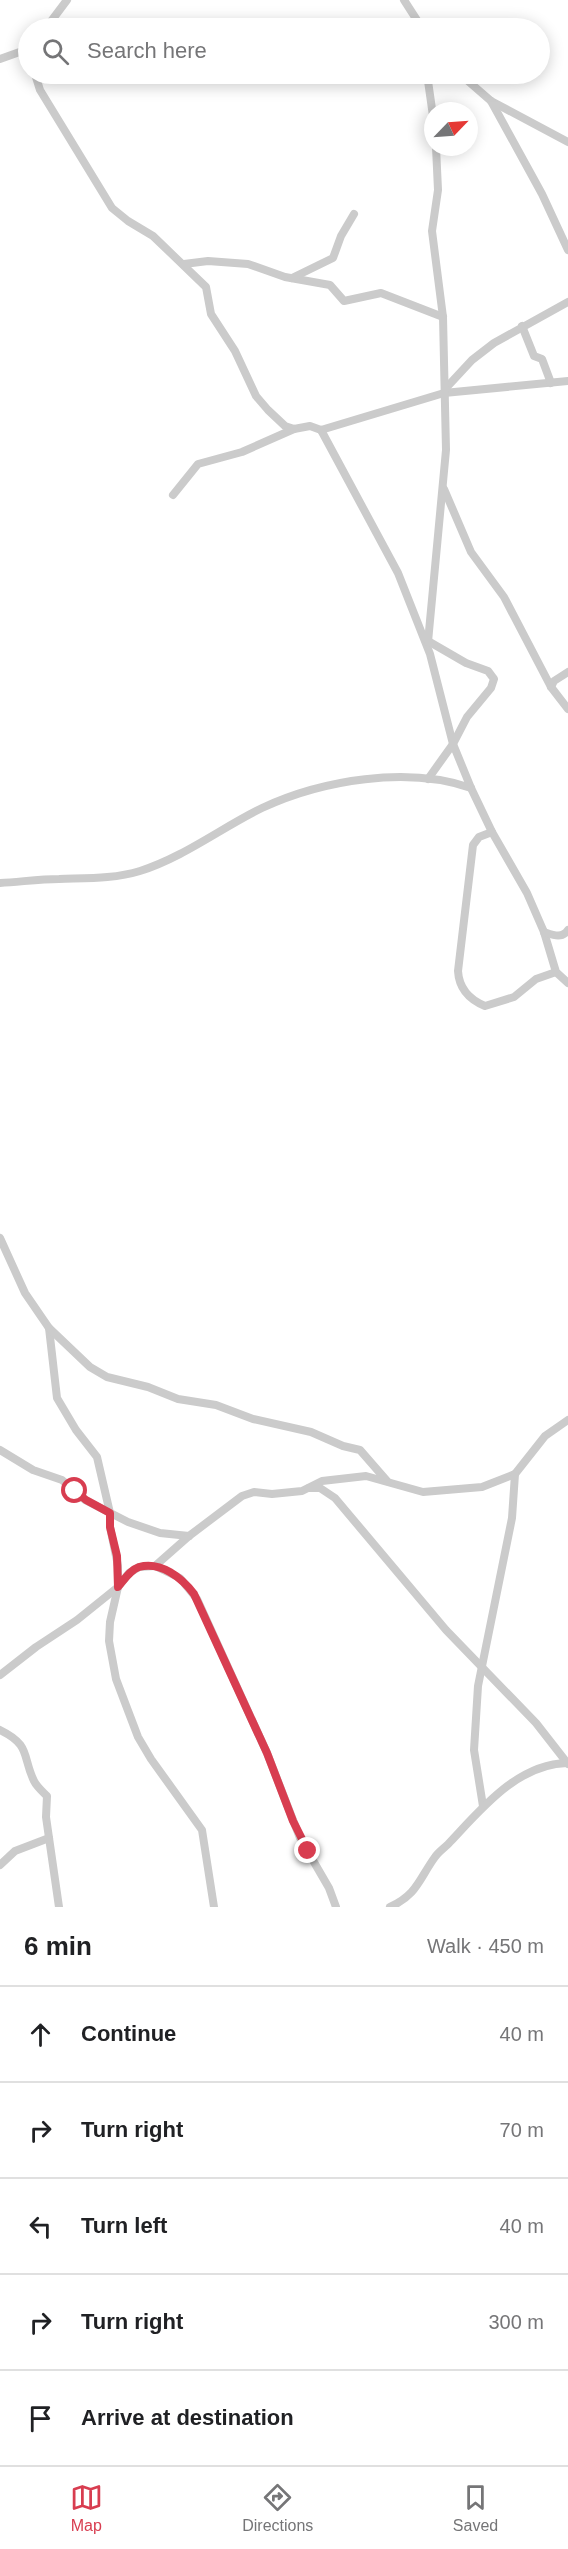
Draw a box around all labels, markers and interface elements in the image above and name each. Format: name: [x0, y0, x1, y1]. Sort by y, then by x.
search box: [18, 18, 550, 84]
icon: search: [39, 35, 72, 68]
text: Search here: [87, 38, 207, 63]
north arrow: [424, 102, 478, 156]
route start: [61, 1477, 87, 1503]
route end: [294, 1837, 320, 1863]
text: 6 min: [24, 1931, 92, 1961]
text: Walk · 450 m: [427, 1935, 544, 1957]
icon: ahead: [24, 2018, 57, 2051]
text: Continue: [81, 2021, 176, 2046]
text: 40 m: [500, 2023, 544, 2045]
icon: right: [24, 2114, 57, 2147]
text: Turn right: [81, 2117, 183, 2142]
text: 70 m: [500, 2119, 544, 2141]
icon: left: [24, 2210, 57, 2243]
text: Turn left: [81, 2213, 167, 2238]
text: 40 m: [500, 2215, 544, 2237]
icon: right: [24, 2306, 57, 2339]
text: Turn right: [81, 2309, 183, 2334]
text: 300 m: [488, 2311, 544, 2333]
icon: arrive: [24, 2402, 57, 2435]
text: Arrive at destination: [81, 2405, 294, 2430]
tab: Map: [70, 2481, 103, 2535]
tab: Directions: [242, 2481, 313, 2535]
tab: Saved: [453, 2481, 498, 2535]

